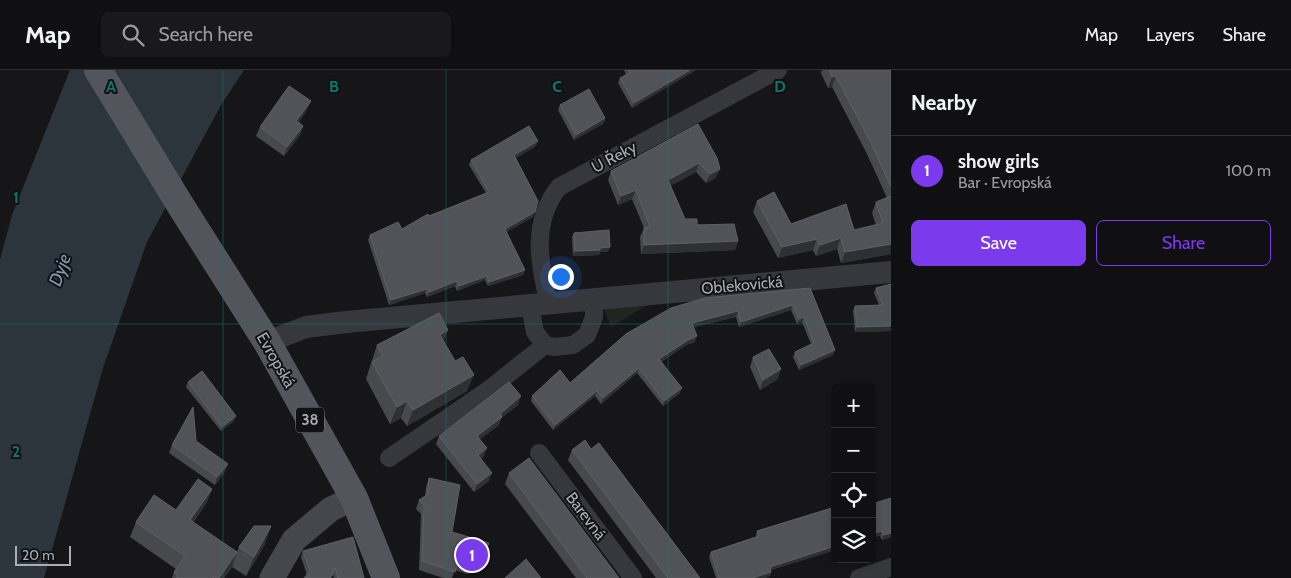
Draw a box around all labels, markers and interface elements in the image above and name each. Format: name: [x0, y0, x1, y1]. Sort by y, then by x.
search box: [101, 12, 451, 57]
text: Map: [25, 20, 71, 49]
icon: search: [119, 21, 147, 49]
text: Search here: [159, 23, 253, 46]
text: Map: [1085, 24, 1118, 46]
text: Layers: [1146, 24, 1195, 46]
text: Share: [1223, 24, 1266, 46]
text: A: [106, 77, 116, 96]
text: B: [329, 77, 339, 96]
text: C: [552, 77, 562, 96]
text: D: [774, 77, 786, 96]
text: Nearby: [911, 90, 977, 115]
street label: U Řeky: [588, 137, 640, 177]
text: show girls: [958, 150, 1039, 173]
text: 1: [924, 161, 930, 180]
text: 100 m: [1226, 161, 1271, 180]
text: Bar · Evropská: [958, 173, 1052, 192]
text: 1: [13, 188, 19, 207]
button: Save: [911, 220, 1086, 266]
button: Share: [1096, 220, 1271, 266]
water label: Dyje: [44, 251, 76, 289]
your location: [548, 264, 574, 290]
street label: Oblekovická: [700, 272, 784, 298]
street label: Evropská: [253, 329, 299, 391]
map controls: [831, 383, 876, 563]
button: +: [831, 383, 876, 428]
road number: 38: [296, 408, 324, 432]
button: −: [831, 428, 876, 473]
text: 2: [12, 442, 20, 461]
button: locate: [831, 473, 876, 518]
street label: Barevná: [562, 488, 610, 544]
button: layers: [831, 518, 876, 563]
pin: 1: [456, 536, 488, 574]
scale bar: [15, 543, 71, 566]
text: 20 m: [22, 546, 55, 564]

